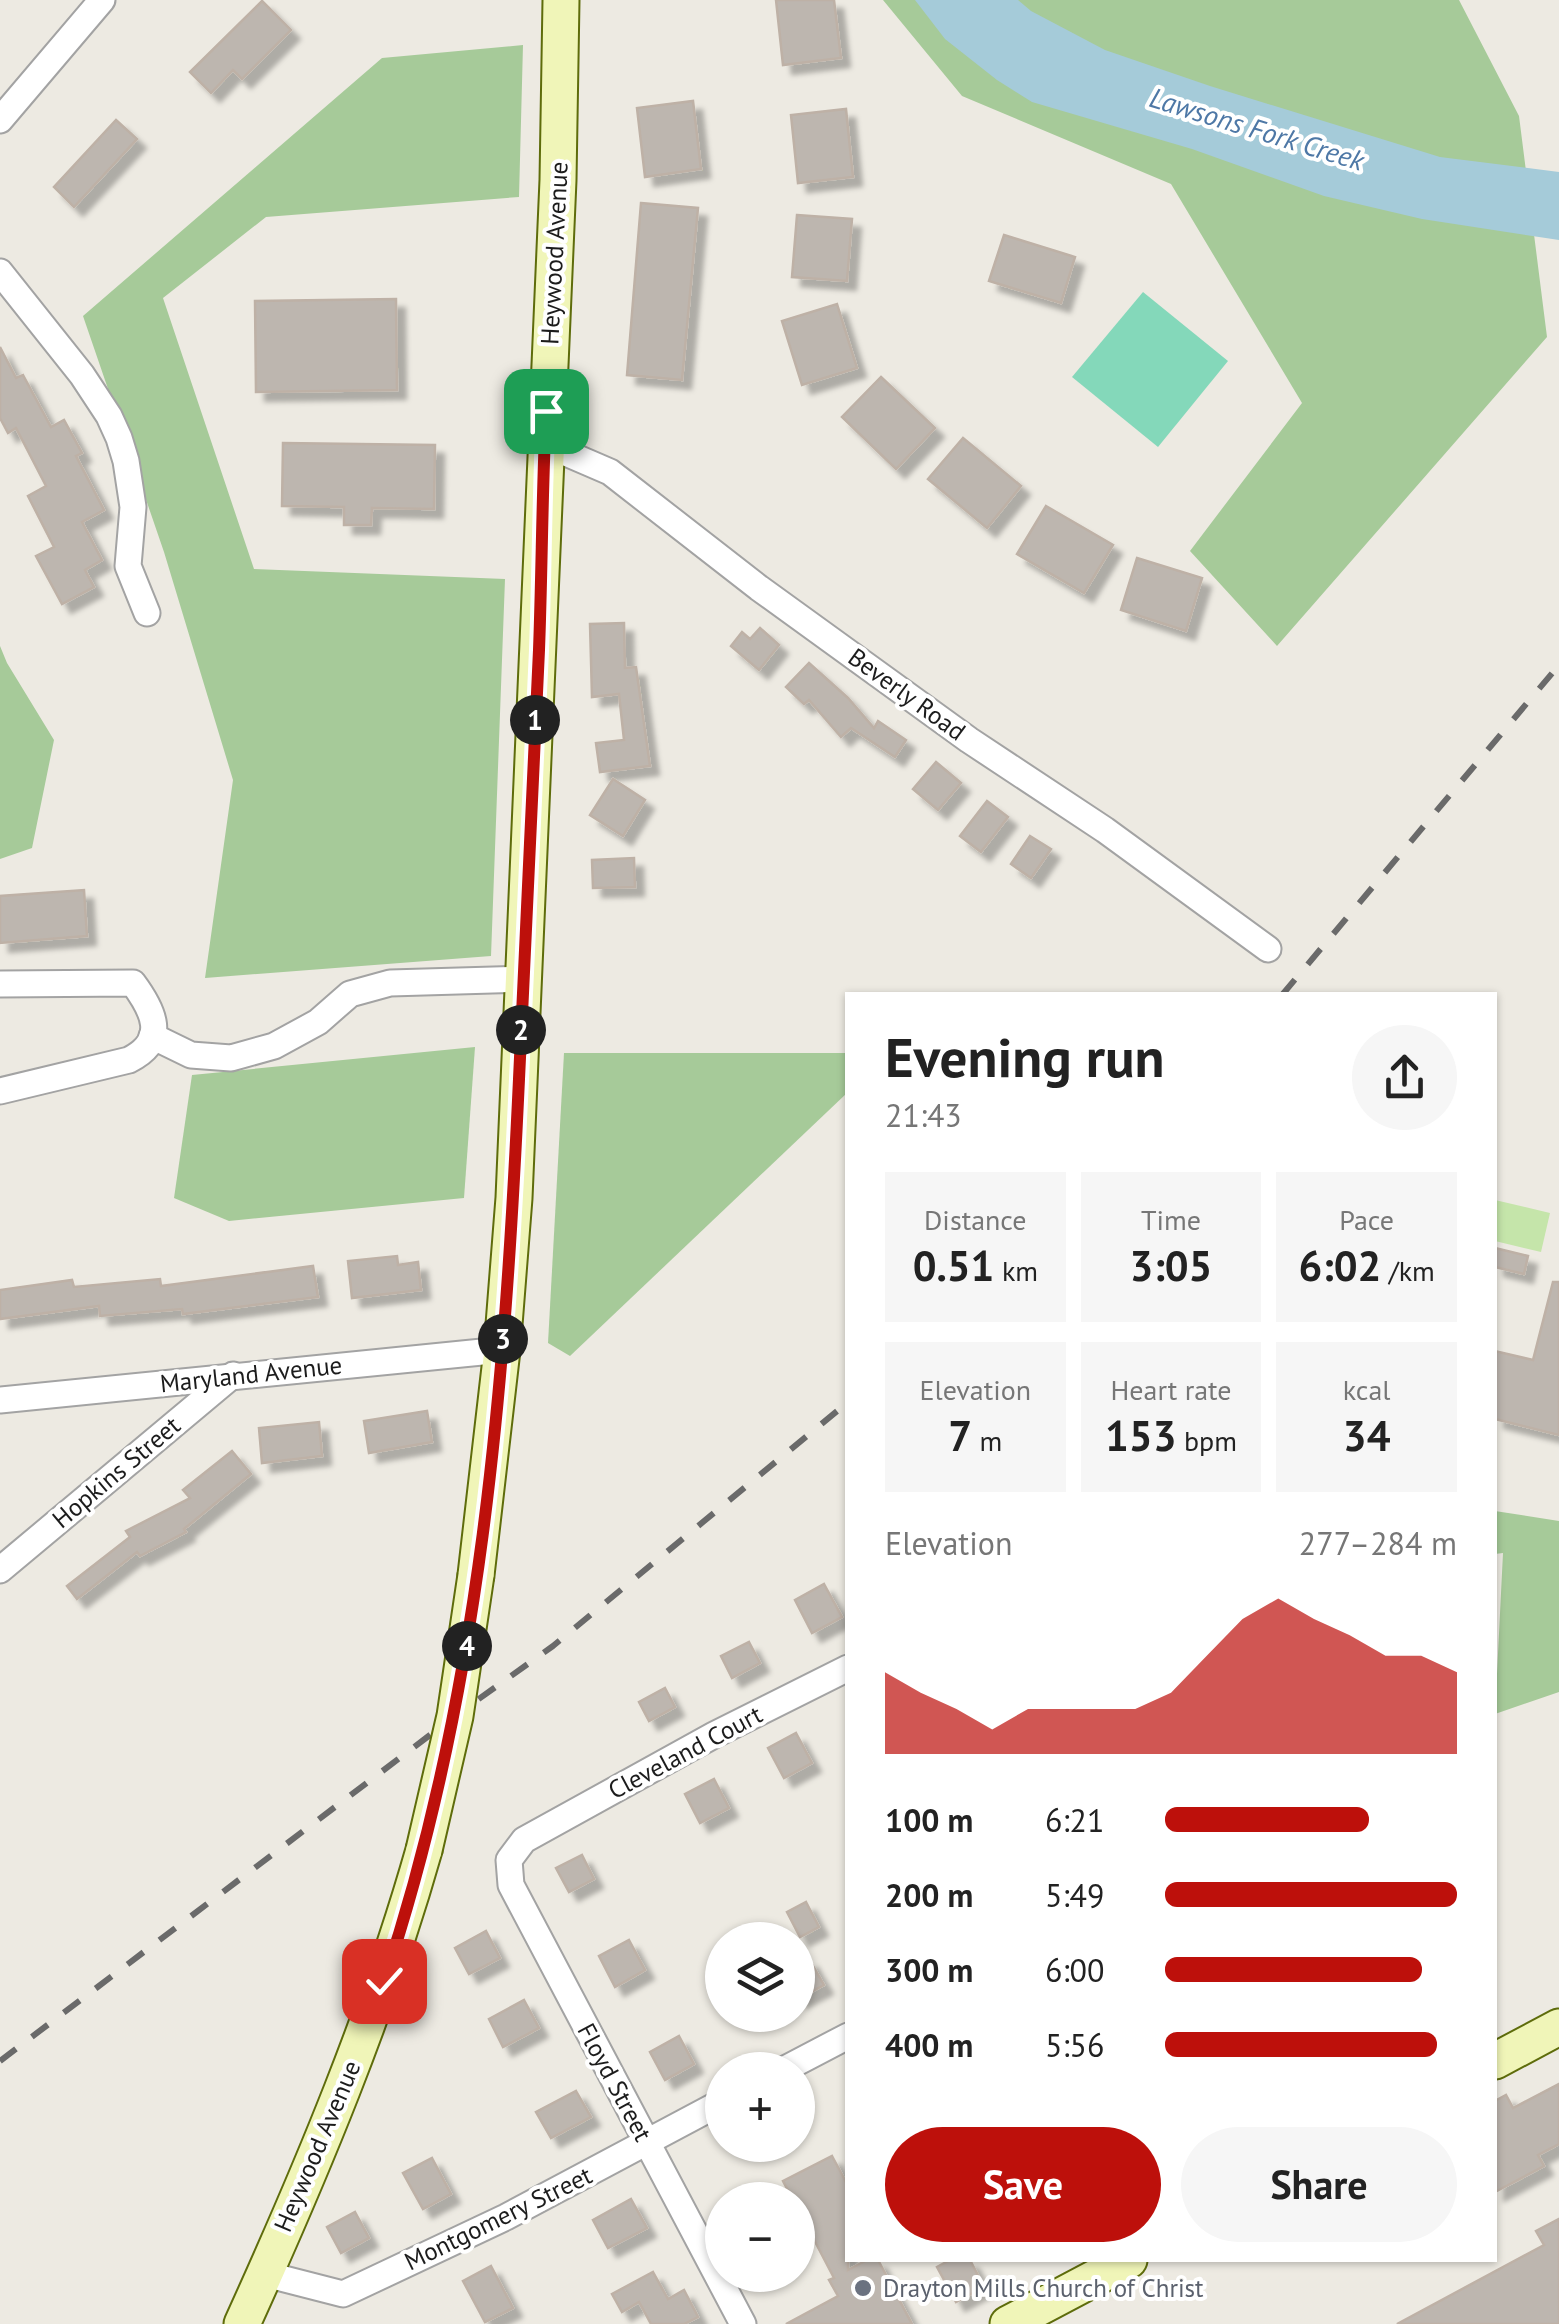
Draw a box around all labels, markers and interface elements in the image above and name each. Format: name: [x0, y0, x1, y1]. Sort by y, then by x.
water label: Lawsons Fork Creek: [1145, 78, 1370, 179]
street label: Heywood Avenue: [533, 161, 575, 345]
pin: [504, 369, 589, 454]
icon: arrive: [519, 384, 574, 439]
street label: Beverly Road: [842, 641, 972, 747]
pin: 1: [510, 695, 560, 745]
text: 1: [527, 701, 543, 738]
pin: 2: [496, 1005, 546, 1055]
text: 2: [513, 1011, 529, 1048]
text: Evening run: [885, 1021, 1165, 1092]
button: share: [1352, 1025, 1457, 1130]
text: 21:43: [885, 1094, 962, 1136]
text: Distance: [924, 1201, 1027, 1238]
text: Time: [1141, 1201, 1201, 1238]
text: Pace: [1339, 1201, 1394, 1238]
text: 0.51: [913, 1238, 994, 1293]
text: 3:05: [1130, 1238, 1212, 1293]
text: 6:02: [1299, 1238, 1381, 1293]
text: km: [994, 1252, 1038, 1289]
text: /km: [1381, 1252, 1435, 1289]
pin: 3: [478, 1314, 528, 1364]
text: 3: [495, 1320, 511, 1357]
street label: Maryland Avenue: [158, 1349, 344, 1399]
text: Elevation: [920, 1371, 1031, 1408]
text: Heart rate: [1110, 1371, 1232, 1408]
text: kcal: [1343, 1371, 1391, 1408]
text: 7: [948, 1408, 972, 1463]
text: 153: [1105, 1408, 1176, 1463]
text: 34: [1343, 1408, 1390, 1463]
street label: Hopkins Street: [46, 1409, 187, 1535]
text: m: [972, 1422, 1002, 1459]
text: bpm: [1176, 1422, 1237, 1459]
text: Elevation: [885, 1522, 1012, 1564]
text: 277–284 m: [1299, 1522, 1457, 1564]
pin: 4: [442, 1621, 492, 1671]
text: 4: [459, 1627, 475, 1664]
street label: Cleveland Court: [603, 1698, 768, 1806]
text: 100 m: [885, 1799, 973, 1841]
text: 6:21: [1045, 1799, 1104, 1841]
text: 200 m: [885, 1874, 973, 1916]
text: 5:49: [1045, 1874, 1104, 1916]
map controls: [705, 1922, 815, 2292]
button: layers: [705, 1922, 815, 2032]
pin: [342, 1939, 427, 2024]
text: 300 m: [885, 1949, 973, 1991]
text: 6:00: [1045, 1949, 1104, 1991]
icon: check: [357, 1954, 412, 2009]
street label: Floyd Street: [571, 2018, 660, 2147]
text: 400 m: [885, 2024, 973, 2066]
text: 5:56: [1045, 2024, 1104, 2066]
button: +: [705, 2052, 815, 2162]
street label: Heywood Avenue: [267, 2055, 367, 2237]
button: Save: [885, 2127, 1161, 2242]
button: Share: [1181, 2127, 1457, 2242]
street label: Montgomery Street: [399, 2159, 597, 2277]
button: −: [705, 2182, 815, 2292]
place label: Drayton Mills Church of Christ: [883, 2272, 1204, 2304]
marker: Drayton Mills Church of Christ: [852, 2277, 874, 2299]

